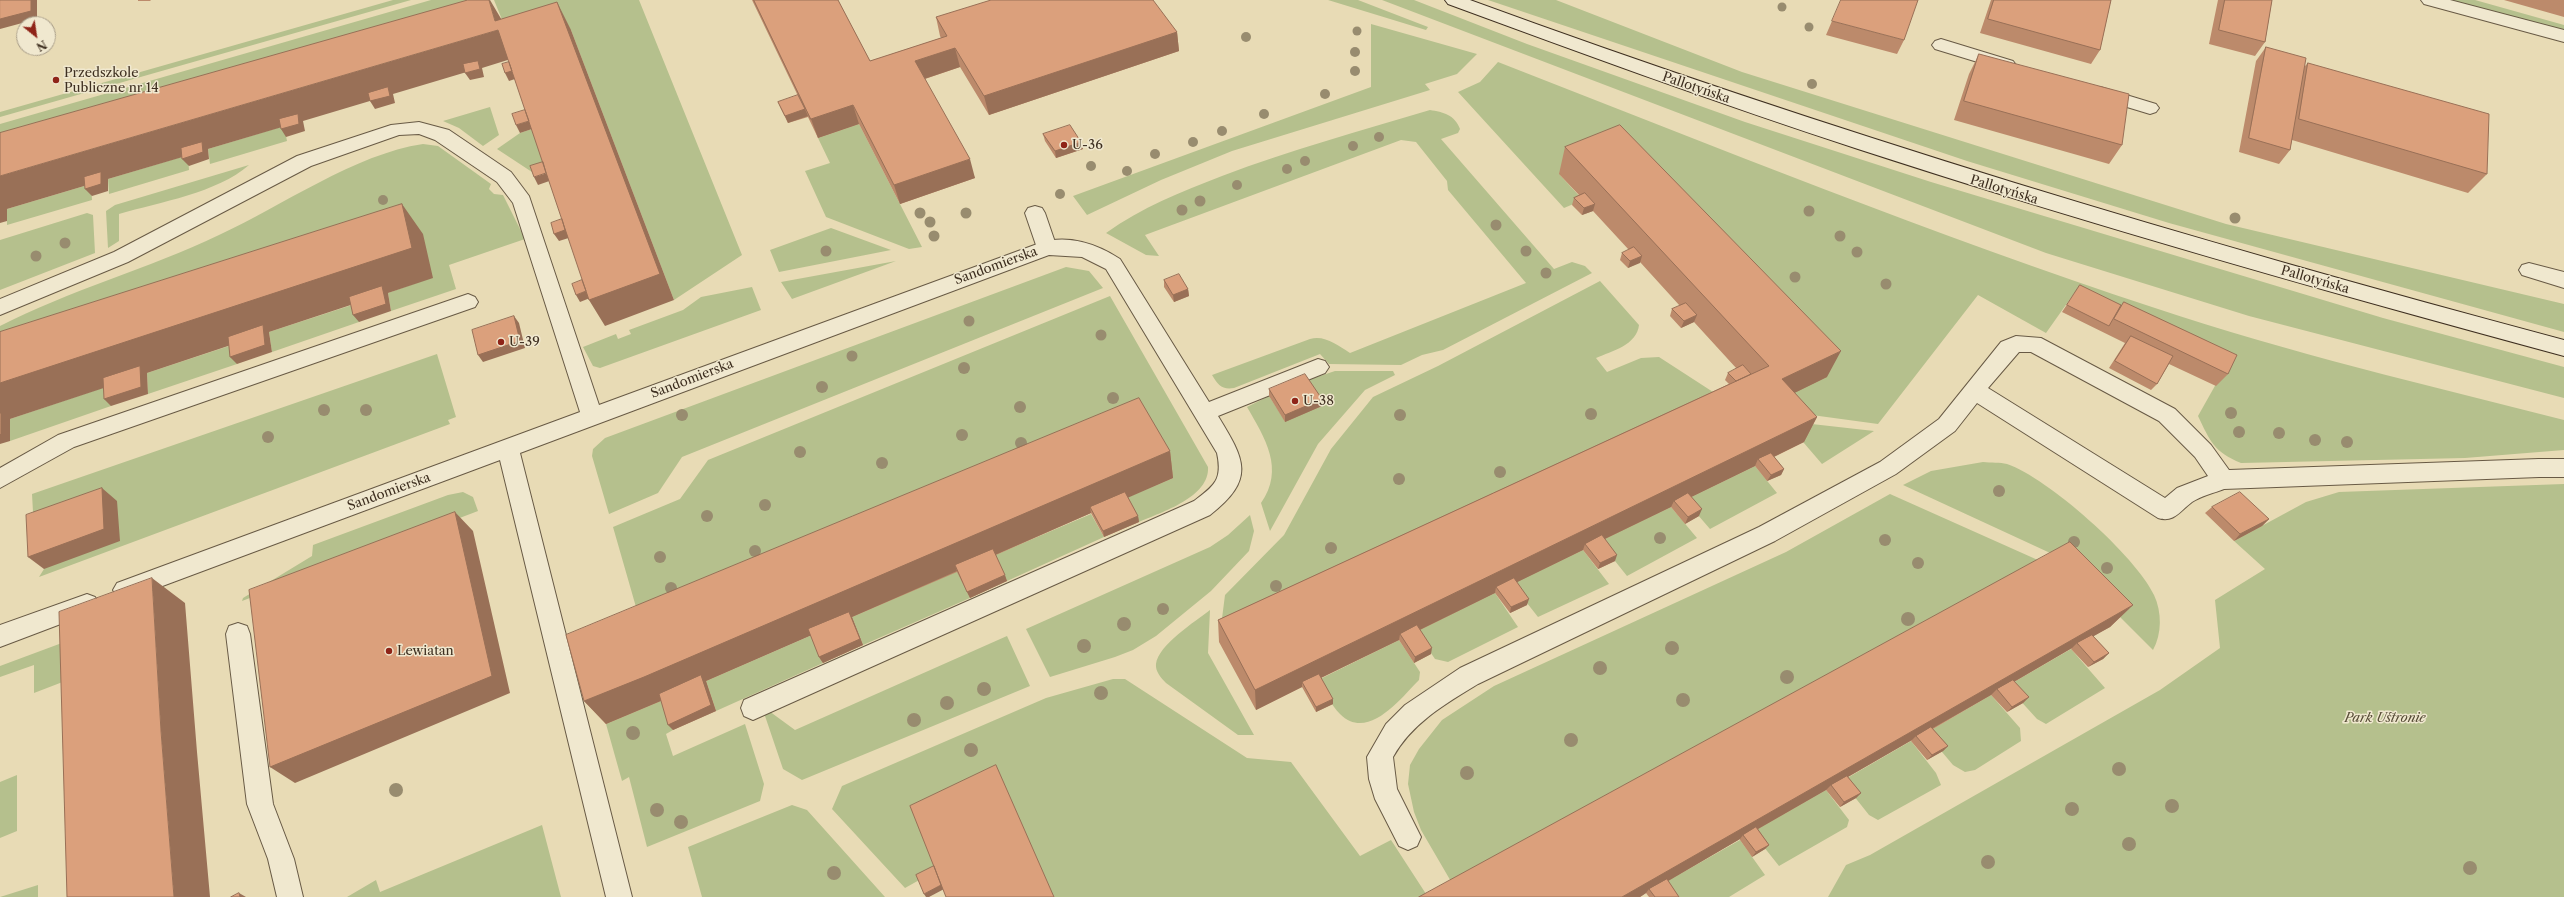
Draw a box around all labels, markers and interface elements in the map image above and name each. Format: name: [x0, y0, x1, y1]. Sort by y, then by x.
north arrow: [16, 16, 56, 56]
text: N: [34, 37, 49, 54]
place label: Przedszkole Publiczne nr 14: [64, 65, 159, 96]
street label: Pallotyńska: [1660, 69, 1732, 107]
marker: Przedszkole Publiczne nr 14: [51, 75, 61, 85]
place label: U-36: [1072, 137, 1103, 153]
marker: U-36: [1059, 140, 1069, 150]
street label: Pallotyńska: [1968, 172, 2040, 208]
street label: Sandomierska: [952, 244, 1040, 288]
street label: Pallotyńska: [2279, 263, 2351, 297]
place label: U-39: [509, 334, 540, 350]
marker: U-39: [496, 337, 506, 347]
street label: Sandomierska: [649, 356, 735, 402]
place label: U-38: [1303, 393, 1334, 409]
marker: U-38: [1290, 396, 1300, 406]
street label: Sandomierska: [345, 470, 433, 514]
place label: Lewiatan: [397, 643, 454, 659]
marker: Lewiatan: [384, 646, 394, 656]
park label: Park Ustronie: [2345, 710, 2425, 726]

